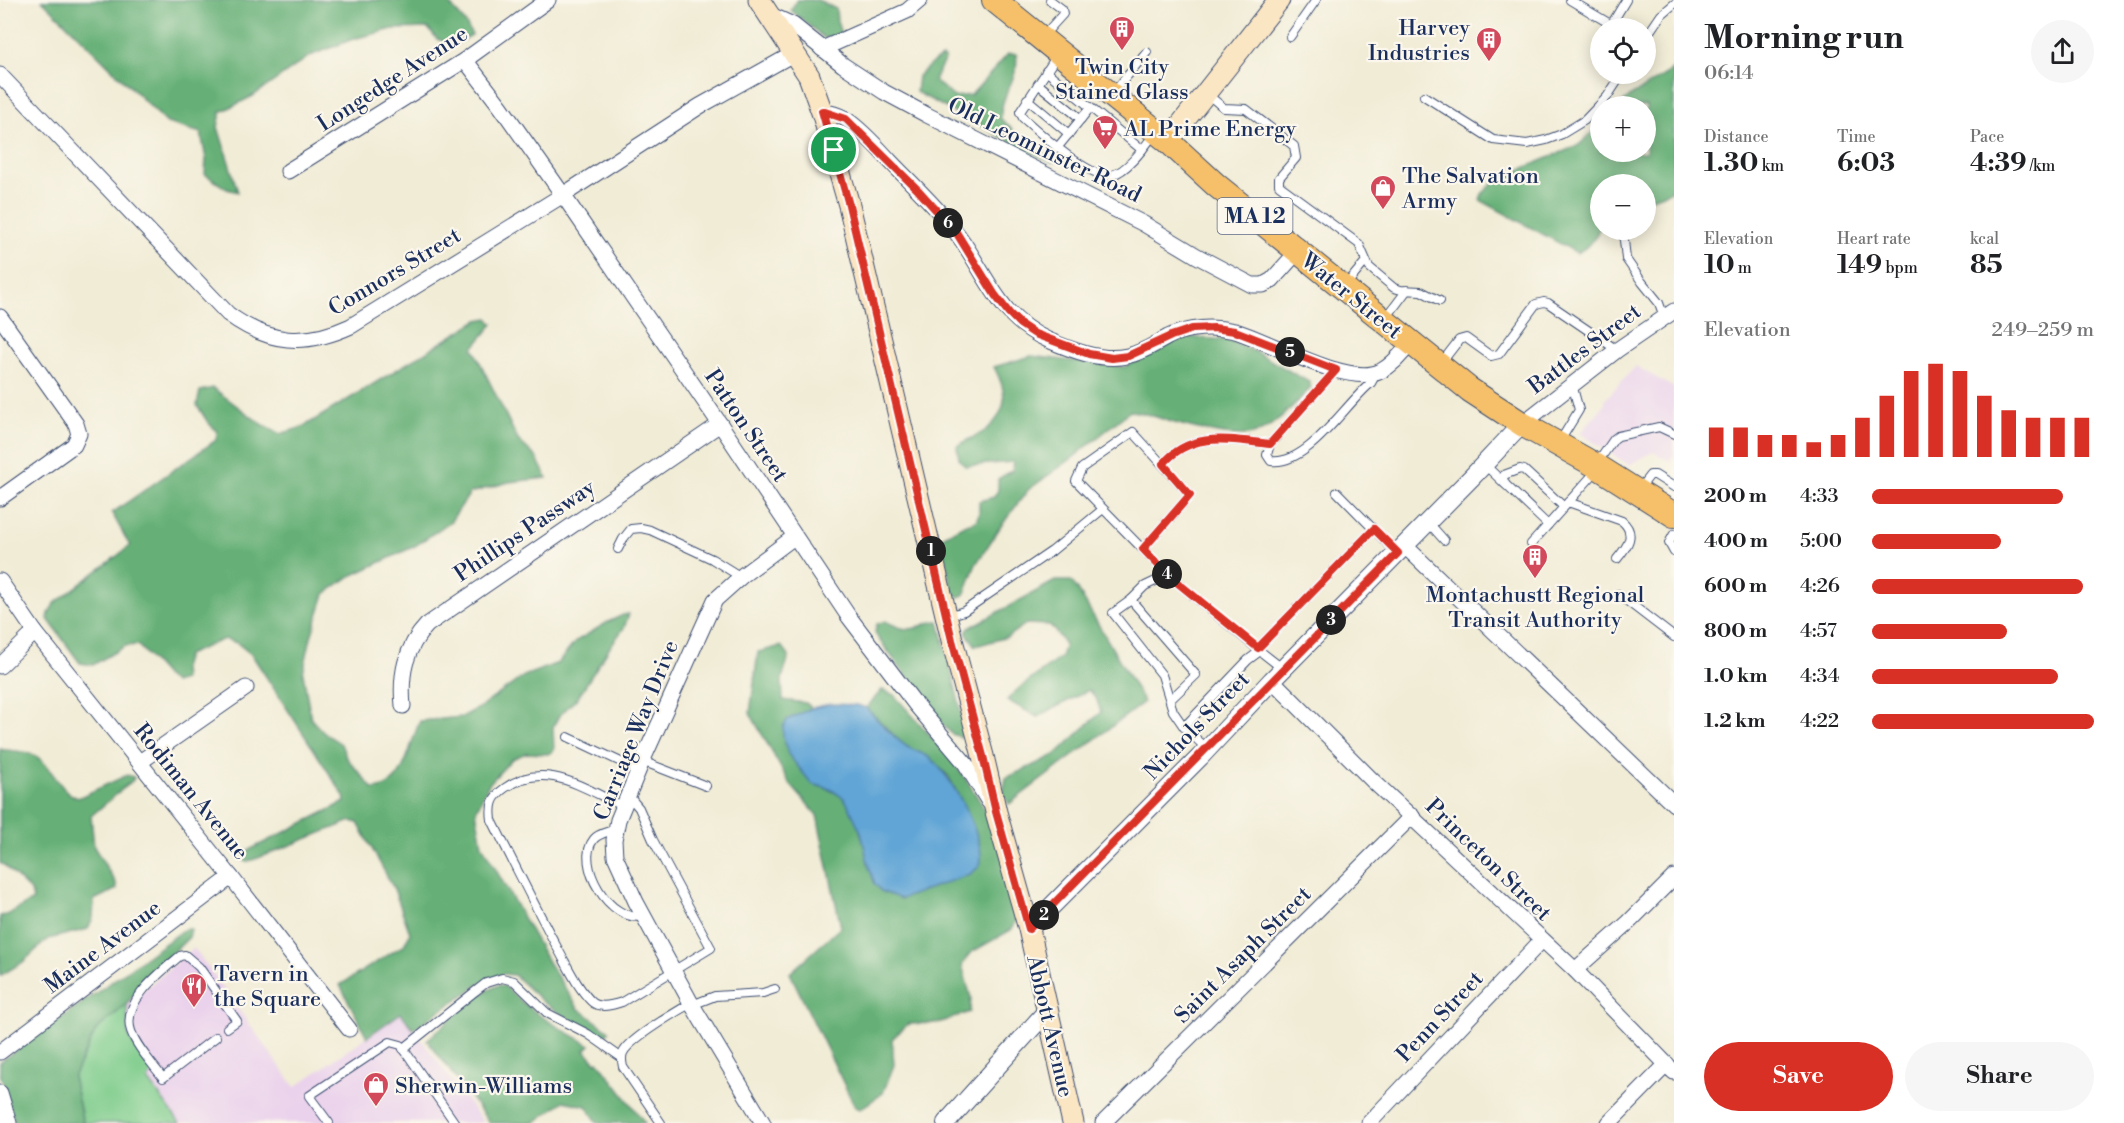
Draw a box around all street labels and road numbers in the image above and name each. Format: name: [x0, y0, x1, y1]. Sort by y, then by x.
street label: Longedge Avenue: [312, 21, 473, 138]
street label: Old Leominster Road: [943, 92, 1146, 209]
road number: MA 12: [1218, 198, 1292, 234]
street label: Connors Street: [324, 222, 466, 322]
street label: Water Street: [1294, 247, 1407, 345]
street label: Battles Street: [1522, 298, 1647, 401]
street label: Patton Street: [698, 364, 793, 487]
street label: Phillips Passway: [449, 474, 601, 588]
street label: Carriage Way Drive: [588, 636, 685, 825]
street label: Nichols Street: [1139, 666, 1256, 786]
street label: Rodiman Avenue: [128, 718, 254, 866]
street label: Princeton Street: [1419, 793, 1557, 927]
street label: Saint Asaph Street: [1169, 881, 1317, 1029]
street label: Maine Avenue: [39, 895, 167, 1000]
street label: Abbott Avenue: [1020, 952, 1079, 1100]
street label: Penn Street: [1391, 966, 1489, 1068]

